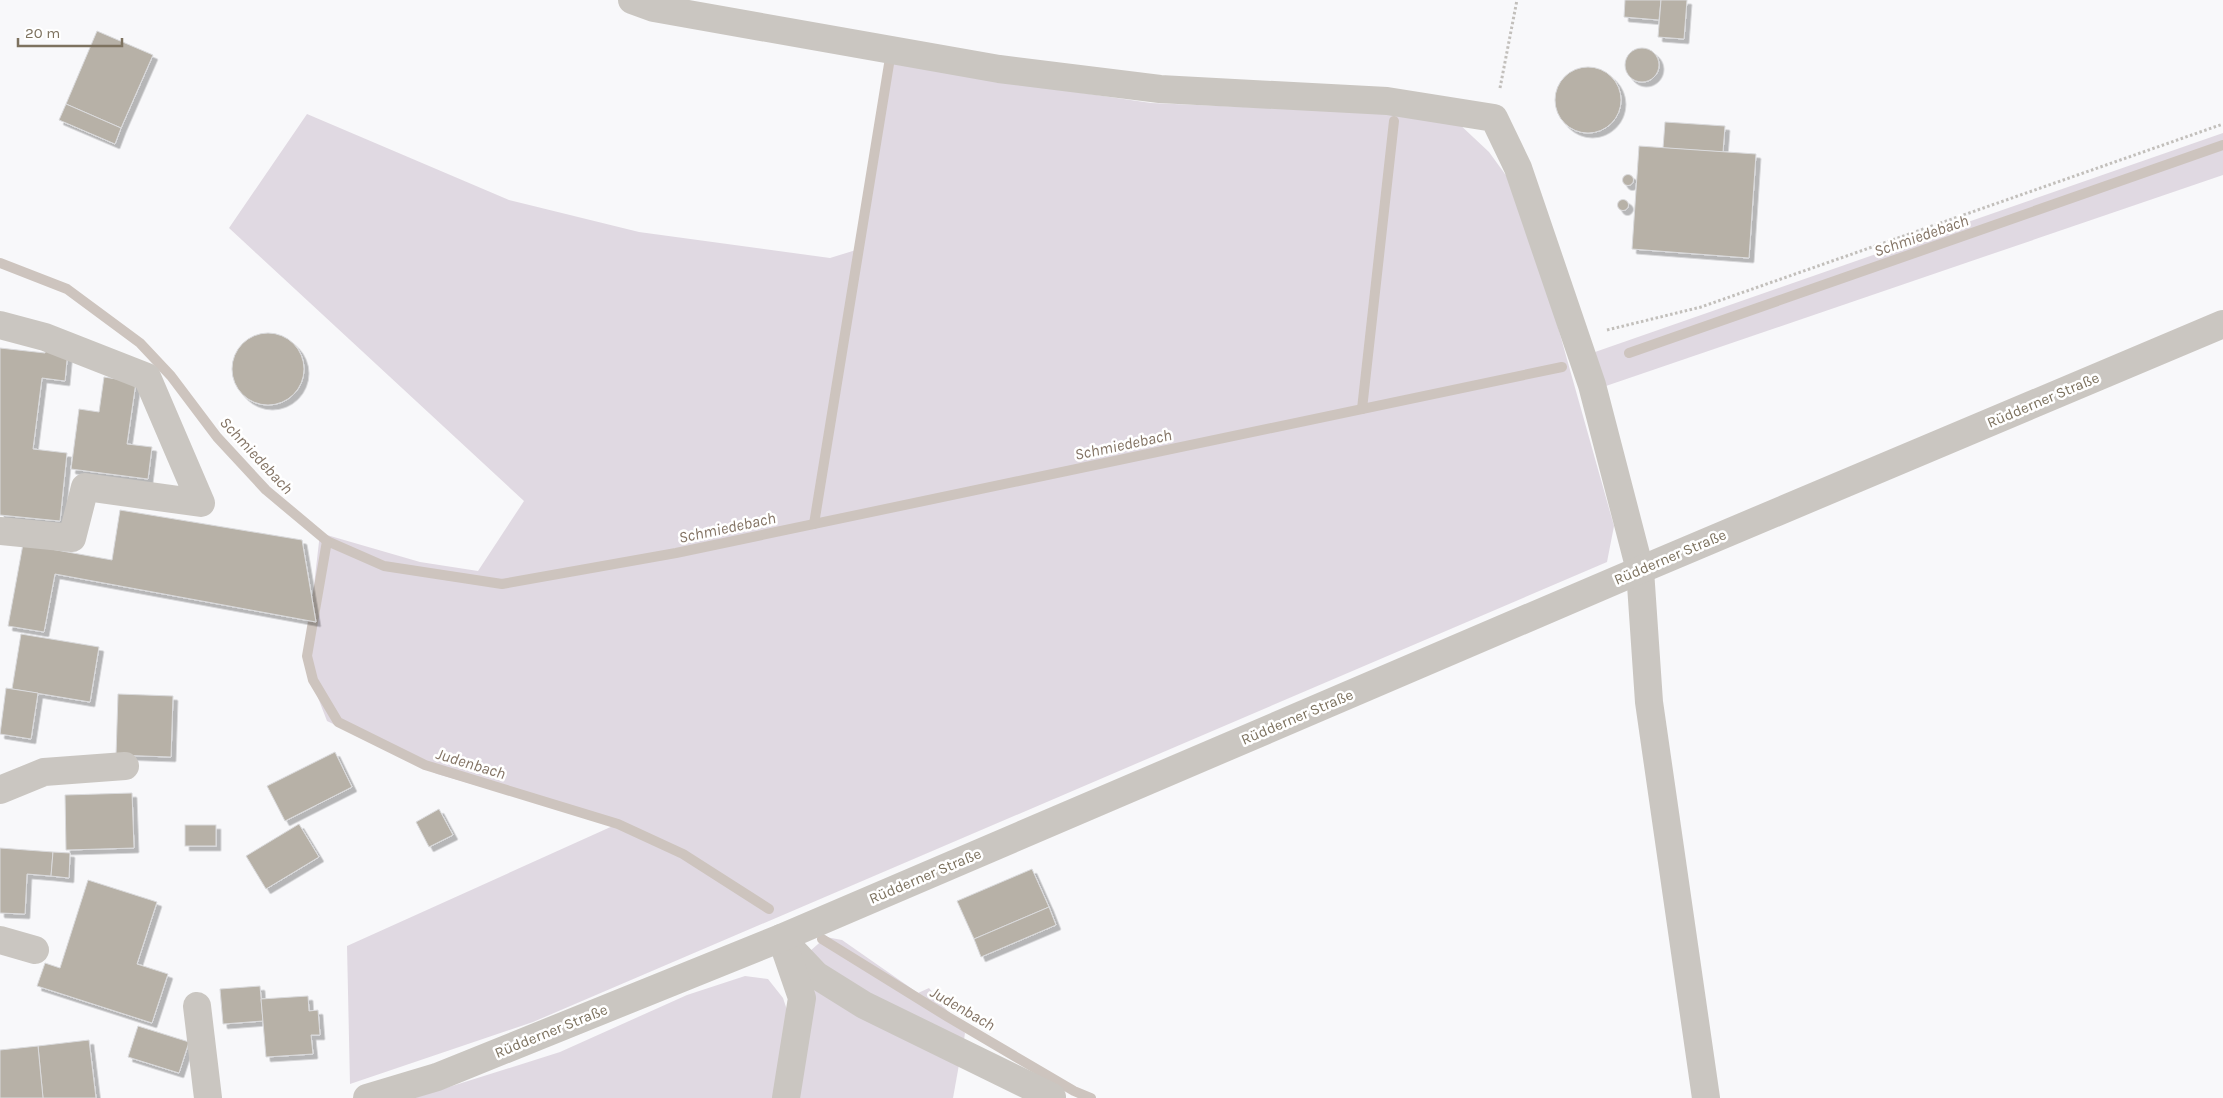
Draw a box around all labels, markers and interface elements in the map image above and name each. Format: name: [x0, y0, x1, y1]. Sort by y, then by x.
scale bar: [18, 15, 121, 47]
text: 20 m: [25, 24, 60, 42]
water label: Schmiedebach: [1871, 210, 1971, 260]
street label: Rüdderner Straße: [1984, 368, 2102, 432]
water label: Schmiedebach: [216, 413, 297, 498]
water label: Schmiedebach: [1073, 425, 1173, 464]
water label: Schmiedebach: [677, 508, 777, 547]
street label: Rüdderner Straße: [1611, 525, 1729, 589]
street label: Rüdderner Straße: [1238, 685, 1356, 749]
water label: Judenbach: [434, 744, 508, 783]
street label: Rüdderner Straße: [866, 844, 984, 908]
water label: Judenbach: [927, 982, 999, 1035]
street label: Rüdderner Straße: [492, 1000, 610, 1062]

